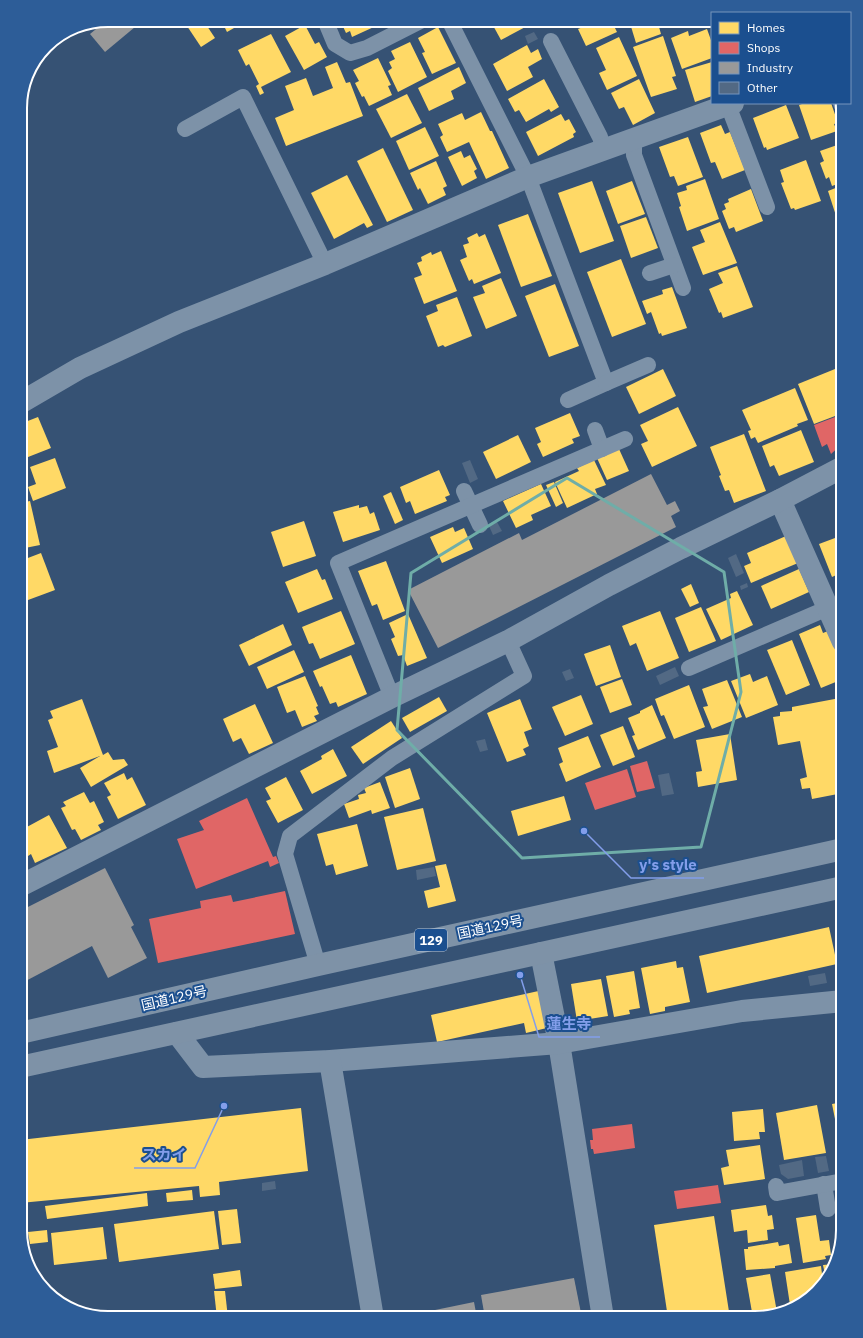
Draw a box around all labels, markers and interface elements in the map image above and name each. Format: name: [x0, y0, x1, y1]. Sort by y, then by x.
legend: [711, 12, 851, 104]
text: Homes: [747, 20, 785, 35]
text: Shops: [747, 40, 780, 55]
text: Industry: [747, 60, 793, 75]
text: Other: [747, 80, 778, 95]
callout: y's style: [631, 851, 704, 878]
text: y's style: [639, 855, 697, 874]
street label: 国道129号: [455, 911, 525, 943]
road number: 129: [415, 929, 447, 951]
street label: 国道129号: [139, 982, 209, 1014]
callout: 蓮生寺: [539, 1010, 600, 1037]
text: 蓮生寺: [546, 1014, 592, 1033]
callout: スカイ: [134, 1141, 195, 1168]
text: スカイ: [141, 1145, 187, 1164]

